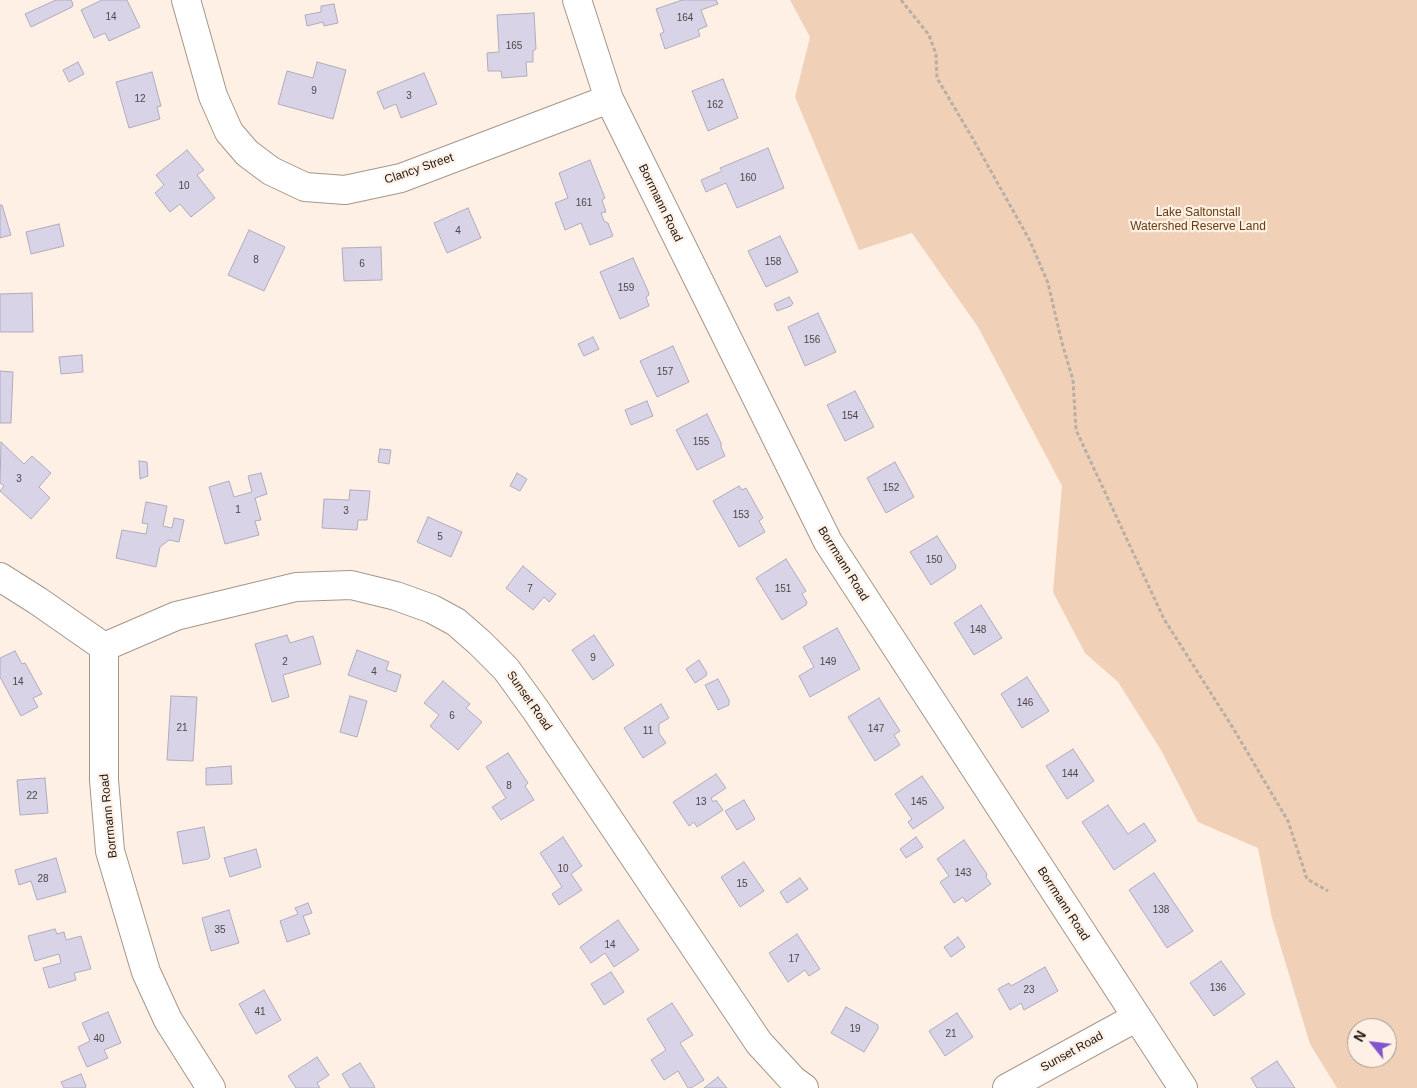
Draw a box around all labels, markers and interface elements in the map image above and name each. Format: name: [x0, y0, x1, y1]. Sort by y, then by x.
house number: 14: [105, 11, 117, 23]
house number: 164: [677, 12, 693, 24]
house number: 165: [506, 40, 522, 52]
house number: 9: [311, 85, 317, 97]
house number: 3: [406, 90, 412, 102]
house number: 12: [134, 93, 146, 105]
house number: 162: [707, 99, 723, 111]
street label: Clancy Street: [383, 150, 455, 188]
street label: Borrmann Road: [635, 162, 685, 244]
house number: 160: [740, 172, 756, 184]
house number: 10: [178, 180, 190, 192]
house number: 161: [576, 197, 592, 209]
park label: Lake Saltonstall Watershed Reserve Land: [1130, 206, 1266, 234]
house number: 4: [455, 225, 461, 237]
house number: 8: [253, 254, 259, 266]
house number: 158: [765, 256, 781, 268]
house number: 6: [359, 258, 365, 270]
house number: 159: [618, 282, 634, 294]
house number: 156: [804, 334, 820, 346]
house number: 157: [657, 366, 673, 378]
house number: 154: [842, 410, 858, 422]
house number: 155: [693, 436, 709, 448]
house number: 3: [16, 473, 22, 485]
house number: 152: [883, 482, 899, 494]
house number: 1: [235, 504, 241, 516]
house number: 3: [343, 505, 349, 517]
house number: 153: [733, 509, 749, 521]
street label: Borrmann Road: [814, 524, 872, 604]
house number: 5: [437, 531, 443, 543]
house number: 150: [926, 554, 942, 566]
house number: 7: [527, 583, 533, 595]
house number: 151: [775, 583, 791, 595]
house number: 148: [970, 624, 986, 636]
house number: 9: [590, 652, 596, 664]
house number: 2: [282, 656, 288, 668]
house number: 149: [820, 656, 836, 668]
house number: 4: [371, 666, 377, 678]
street label: Sunset Road: [503, 668, 555, 734]
house number: 14: [12, 676, 24, 688]
house number: 146: [1017, 697, 1033, 709]
house number: 6: [449, 710, 455, 722]
house number: 21: [176, 722, 188, 734]
house number: 147: [868, 723, 884, 735]
house number: 11: [643, 725, 653, 737]
house number: 144: [1062, 768, 1078, 780]
street label: Borrmann Road: [97, 773, 121, 859]
house number: 8: [506, 780, 512, 792]
house number: 22: [26, 790, 38, 802]
house number: 13: [695, 796, 707, 808]
house number: 145: [911, 796, 927, 808]
house number: 10: [557, 863, 569, 875]
street label: Borrmann Road: [1034, 865, 1092, 943]
house number: 143: [955, 867, 971, 879]
house number: 28: [37, 873, 49, 885]
house number: 15: [736, 878, 748, 890]
house number: 138: [1153, 904, 1169, 916]
house number: 35: [214, 924, 226, 936]
house number: 14: [604, 939, 616, 951]
house number: 17: [788, 953, 800, 965]
house number: 136: [1210, 982, 1226, 994]
house number: 23: [1023, 984, 1035, 996]
house number: 41: [254, 1006, 266, 1018]
north arrow: [1347, 1018, 1397, 1068]
house number: 19: [849, 1023, 861, 1035]
house number: 21: [945, 1028, 957, 1040]
text: N: [1350, 1028, 1369, 1045]
street label: Sunset Road: [1038, 1029, 1106, 1075]
house number: 40: [93, 1033, 105, 1045]

